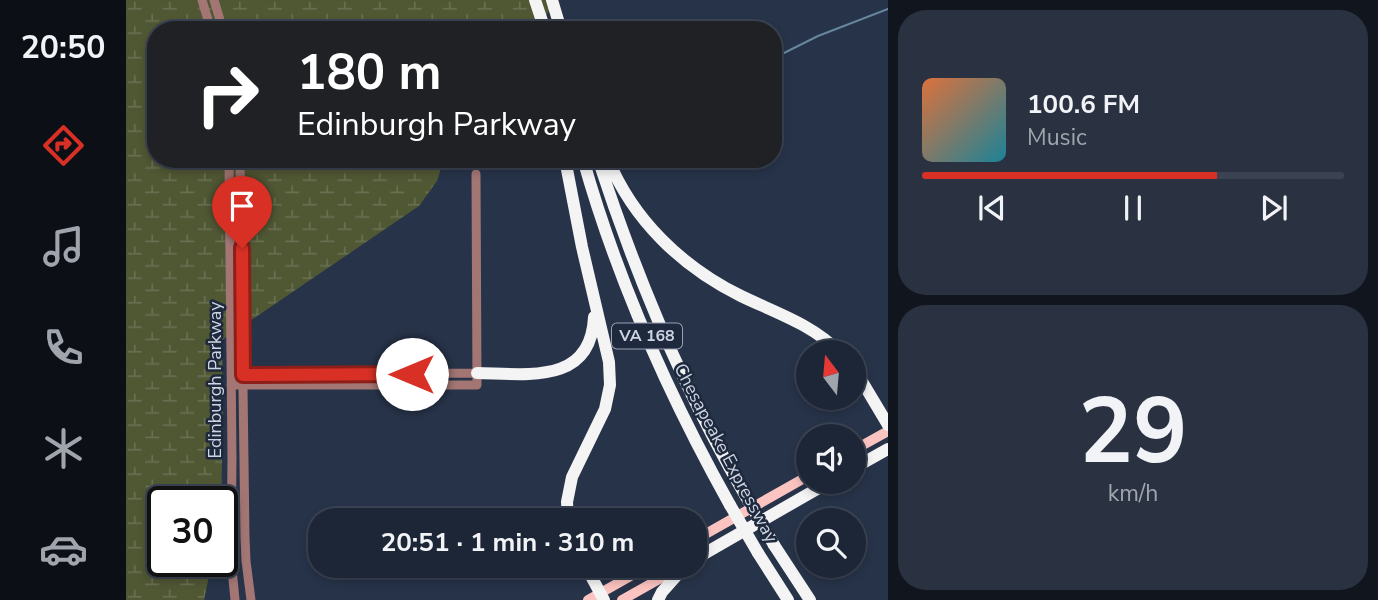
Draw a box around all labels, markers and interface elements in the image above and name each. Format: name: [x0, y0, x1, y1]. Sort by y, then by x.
text: 20:50: [21, 26, 105, 69]
text: 180 m: [297, 39, 441, 106]
icon: right: [182, 49, 273, 140]
text: 100.6 FM: [1027, 87, 1140, 122]
text: Edinburgh Parkway: [297, 103, 576, 146]
icon: directions: [39, 121, 88, 170]
text: Music: [1027, 122, 1087, 153]
pin: [212, 176, 272, 248]
icon: arrive: [223, 187, 261, 225]
icon: previous: [973, 189, 1011, 227]
icon: pause: [1114, 189, 1152, 227]
icon: next: [1255, 189, 1293, 227]
icon: music: [39, 222, 88, 271]
street label: Edinburgh Parkway: [203, 301, 227, 458]
icon: phone: [39, 323, 88, 372]
road number: VA 168: [612, 324, 682, 348]
position arrow: [375, 337, 449, 411]
north arrow: [796, 340, 866, 410]
map controls: [796, 340, 866, 578]
street label: Chesapeake Expressway: [668, 359, 784, 548]
text: 29: [1078, 370, 1188, 494]
icon: climate: [39, 424, 88, 473]
button: sound: [796, 424, 866, 494]
text: km/h: [1108, 478, 1158, 509]
speed limit sign: 30: [147, 486, 238, 577]
button: search: [796, 508, 866, 578]
icon: car: [39, 525, 88, 574]
text: 20:51 · 1 min · 310 m: [381, 525, 634, 560]

